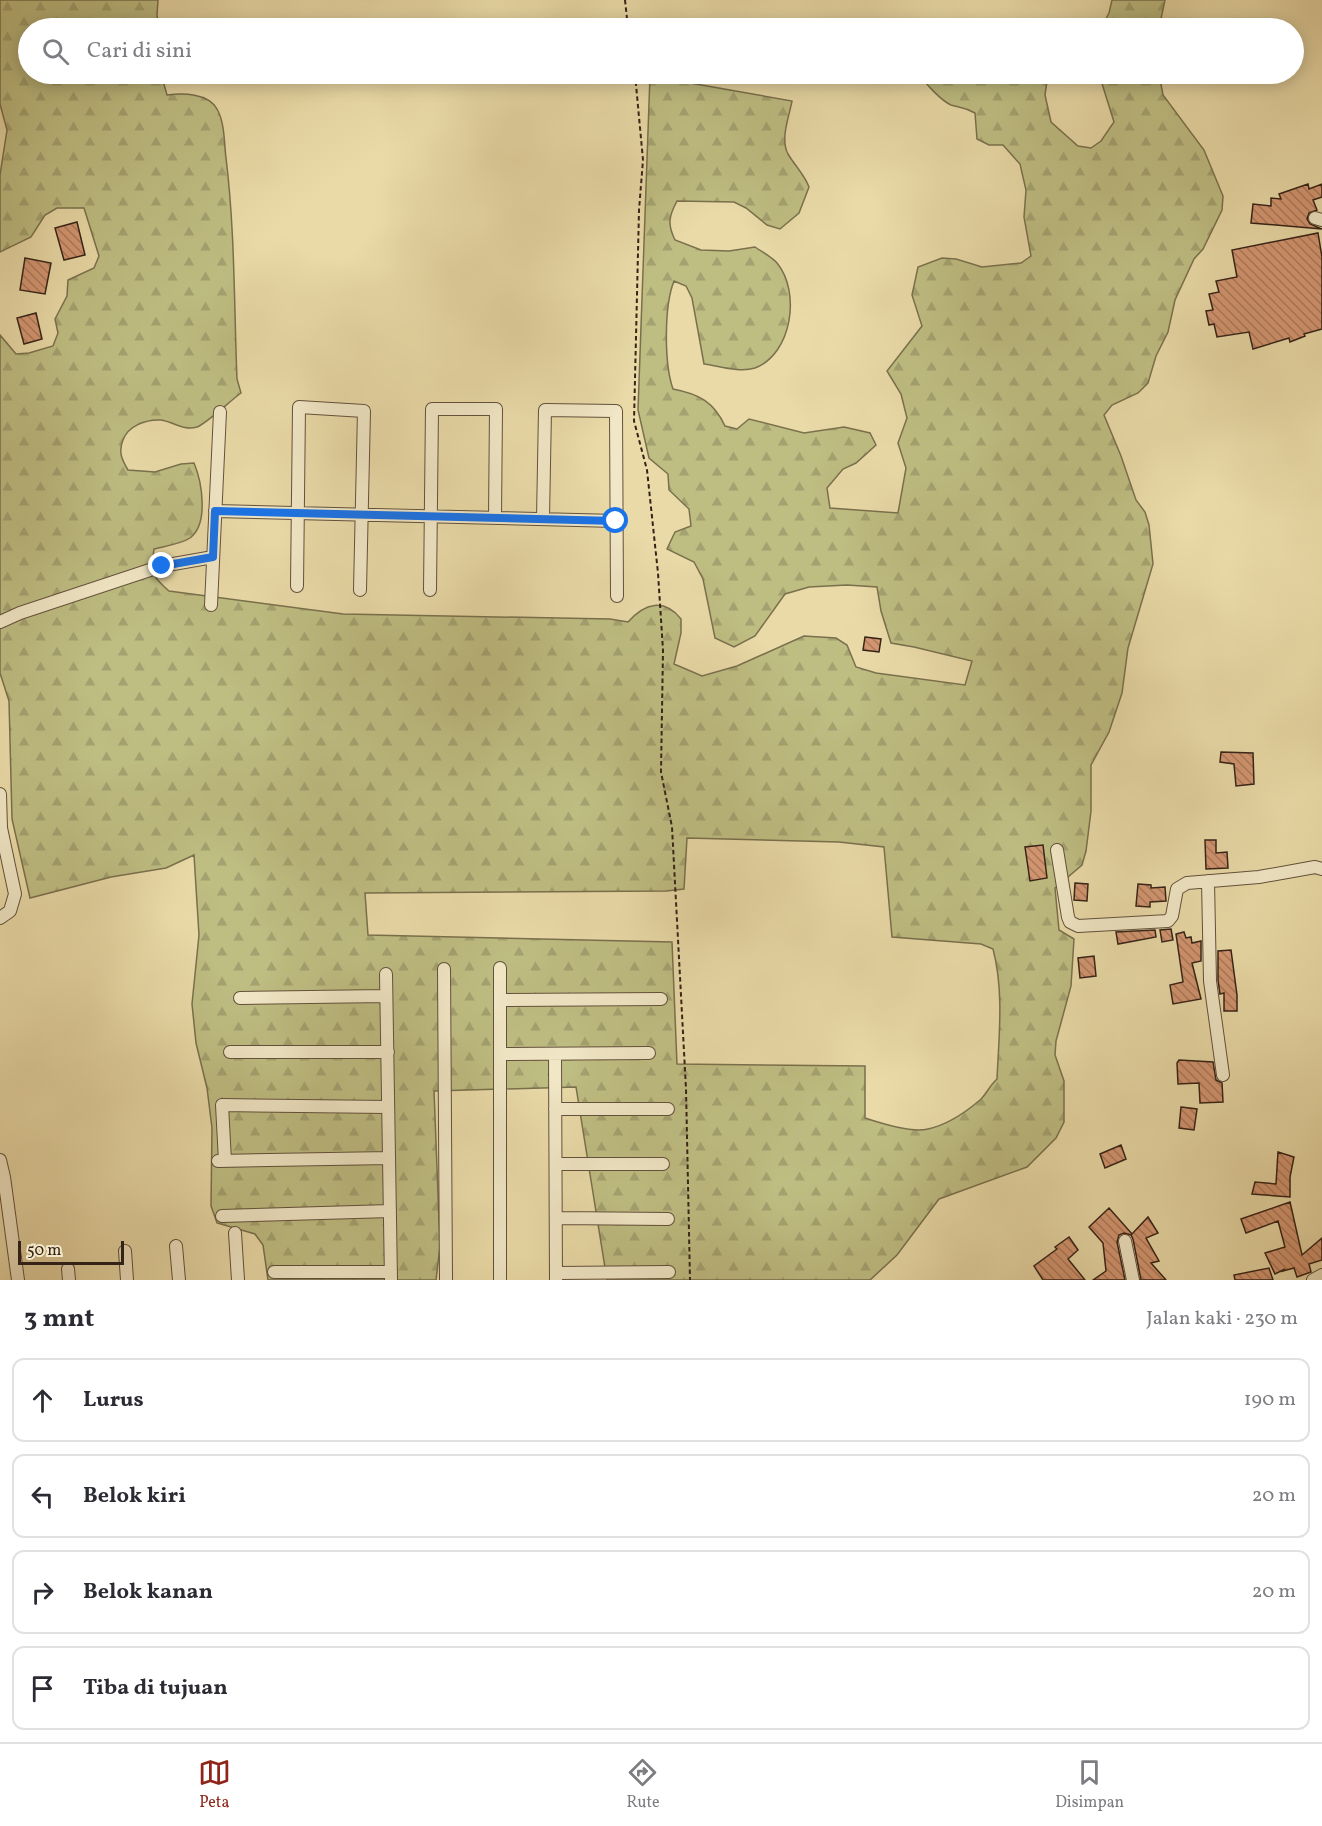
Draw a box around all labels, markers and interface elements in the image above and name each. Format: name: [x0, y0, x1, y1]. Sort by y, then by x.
search box: [18, 18, 1304, 84]
icon: search: [39, 35, 72, 68]
text: Cari di sini: [87, 36, 192, 67]
route start: [602, 507, 628, 533]
route end: [148, 552, 174, 578]
scale bar: [18, 1238, 124, 1266]
text: 50 m: [27, 1240, 61, 1262]
text: 3 mnt: [24, 1301, 94, 1337]
text: Jalan kaki · 230 m: [1146, 1305, 1298, 1333]
icon: ahead: [26, 1384, 59, 1417]
text: Lurus: [83, 1385, 144, 1416]
text: 190 m: [1244, 1386, 1296, 1414]
icon: left: [26, 1480, 59, 1513]
text: Belok kiri: [83, 1481, 186, 1512]
text: 20 m: [1252, 1482, 1296, 1510]
icon: right: [26, 1576, 59, 1609]
text: Belok kanan: [83, 1577, 213, 1608]
text: 20 m: [1252, 1578, 1296, 1606]
icon: arrive: [26, 1672, 59, 1705]
text: Tiba di tujuan: [83, 1673, 228, 1704]
tab: Peta: [198, 1756, 231, 1814]
tab: Rute: [626, 1756, 660, 1814]
tab: Disimpan: [1055, 1756, 1124, 1814]

